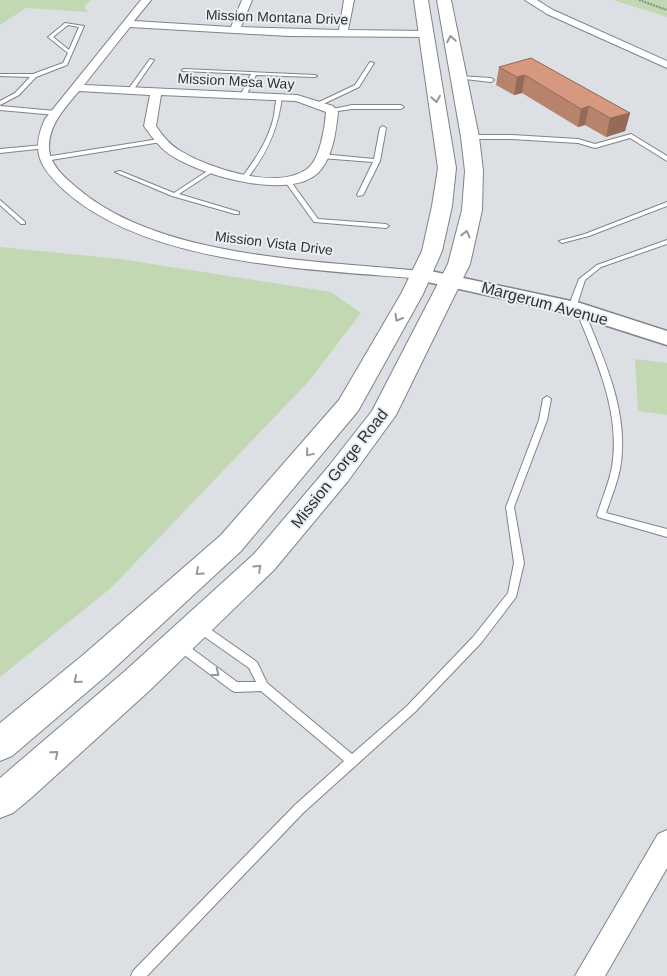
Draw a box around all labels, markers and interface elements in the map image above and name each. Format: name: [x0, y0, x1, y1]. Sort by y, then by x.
street label: Mission Montana Drive: [206, 7, 349, 27]
one-way arrow: [446, 35, 456, 44]
street label: Mission Mesa Way: [177, 70, 295, 92]
one-way arrow: [430, 95, 440, 104]
street label: Mission Vista Drive: [214, 228, 334, 258]
one-way arrow: [461, 231, 471, 239]
street label: Margerum Avenue: [480, 278, 610, 329]
one-way arrow: [395, 312, 405, 321]
street label: Mission Gorge Road: [288, 406, 391, 531]
one-way arrow: [306, 448, 315, 457]
one-way arrow: [252, 565, 261, 574]
one-way arrow: [196, 566, 205, 575]
one-way arrow: [210, 667, 219, 675]
one-way arrow: [74, 674, 83, 683]
one-way arrow: [49, 751, 58, 760]

